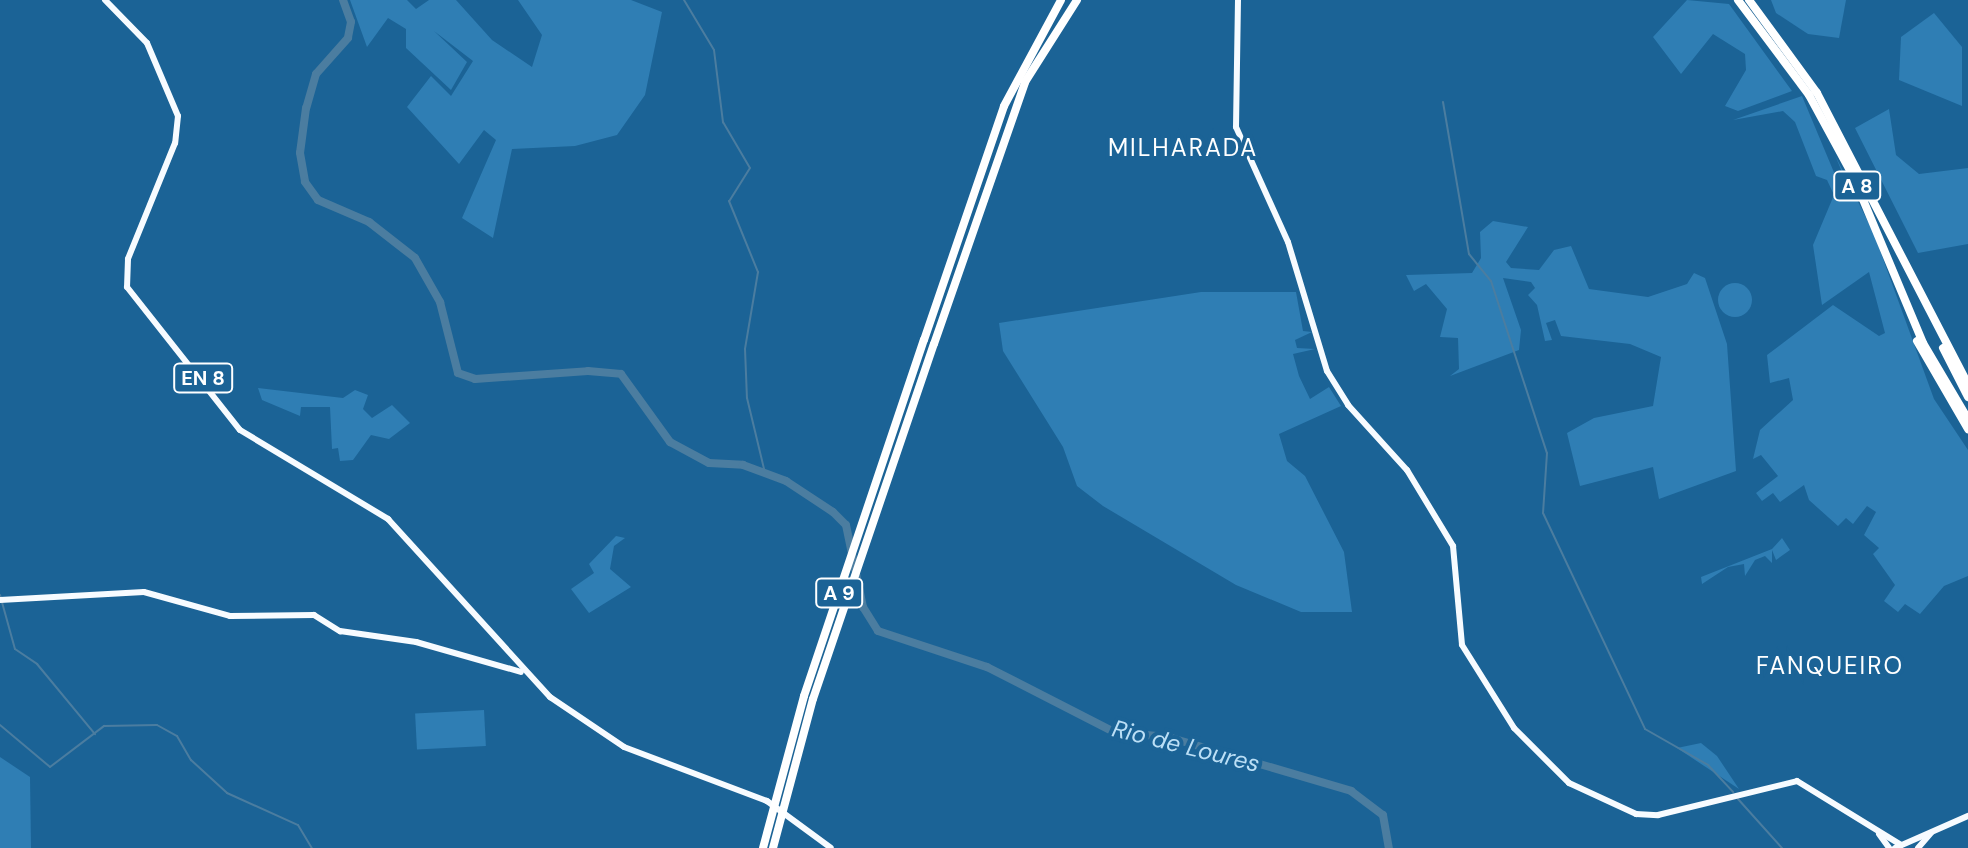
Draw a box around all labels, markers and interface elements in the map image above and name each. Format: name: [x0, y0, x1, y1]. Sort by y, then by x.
district label: MILHARADA: [1108, 134, 1258, 162]
road number: A 8: [1833, 170, 1881, 202]
road number: EN 8: [173, 362, 233, 394]
road number: A 9: [815, 577, 863, 609]
district label: FANQUEIRO: [1756, 652, 1904, 680]
water label: Rio de Loures: [1109, 714, 1263, 778]

